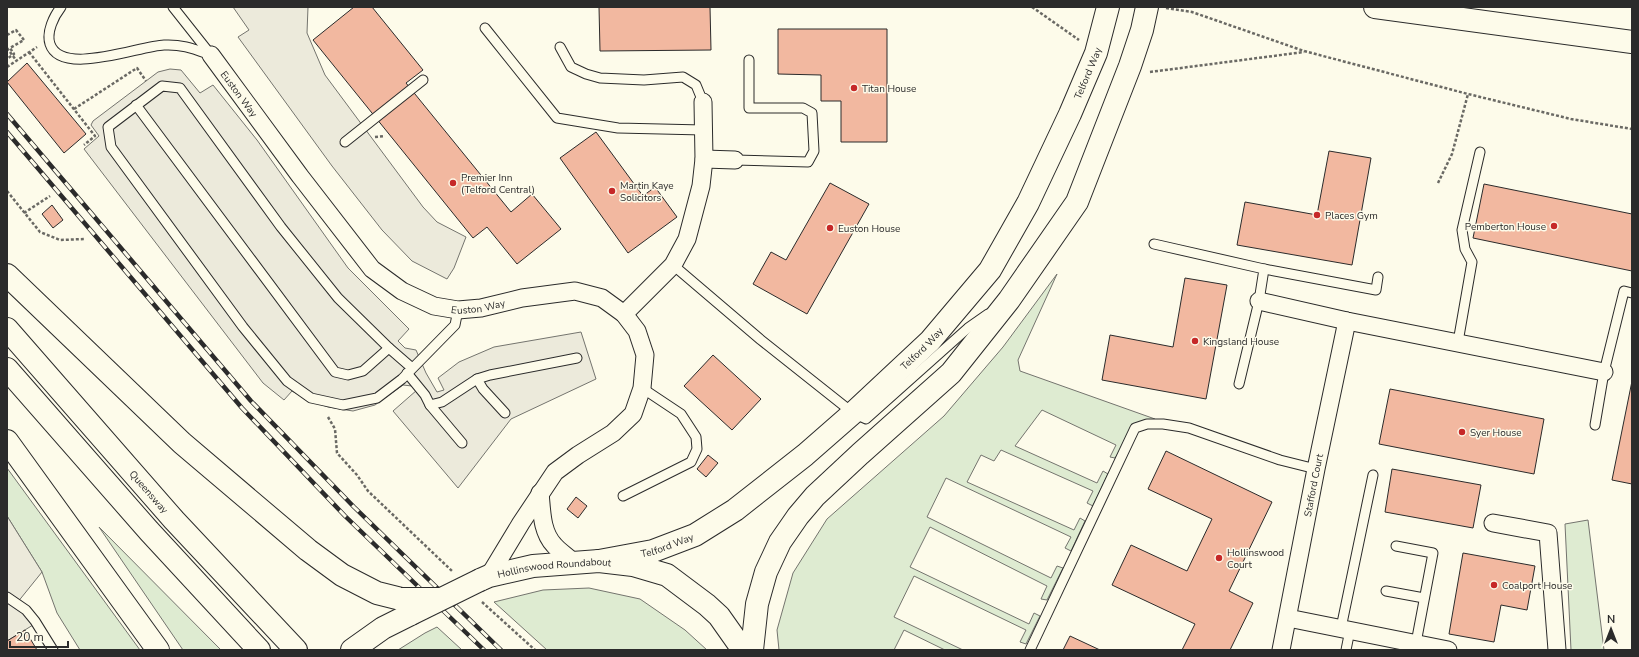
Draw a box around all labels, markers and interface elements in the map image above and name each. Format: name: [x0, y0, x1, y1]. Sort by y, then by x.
street label: Telford Way: [1071, 45, 1105, 102]
street label: Euston Way: [217, 68, 261, 121]
place label: Titan House: [862, 82, 916, 96]
marker: Titan House: [849, 83, 859, 93]
place label: Premier Inn (Telford Central): [461, 171, 535, 197]
marker: Premier Inn (Telford Central): [448, 178, 458, 188]
place label: Martin Kaye Solicitors: [620, 179, 674, 205]
marker: Martin Kaye Solicitors: [607, 186, 617, 196]
place label: Places Gym: [1325, 209, 1378, 223]
marker: Places Gym: [1312, 210, 1322, 220]
place label: Pemberton House: [1465, 220, 1546, 234]
marker: Pemberton House: [1549, 221, 1559, 231]
place label: Euston House: [838, 222, 900, 236]
marker: Euston House: [825, 223, 835, 233]
street label: Euston Way: [450, 296, 507, 318]
street label: Telford Way: [898, 324, 947, 373]
place label: Kingsland House: [1203, 335, 1279, 349]
marker: Kingsland House: [1190, 336, 1200, 346]
place label: Syer House: [1470, 426, 1522, 440]
marker: Syer House: [1457, 427, 1467, 437]
street label: Stafford Court: [1301, 452, 1327, 518]
street label: Queensway: [126, 468, 172, 517]
street label: Telford Way: [640, 530, 696, 561]
place label: Hollinswood Court: [1227, 546, 1284, 572]
marker: Hollinswood Court: [1214, 553, 1224, 563]
street label: Hollinswood Roundabout: [496, 555, 612, 582]
place label: Coalport House: [1502, 579, 1572, 593]
marker: Coalport House: [1489, 580, 1499, 590]
north arrow: [1591, 609, 1631, 649]
text: N: [1607, 612, 1615, 627]
scale bar: [10, 623, 68, 649]
text: 20 m: [16, 629, 44, 645]

